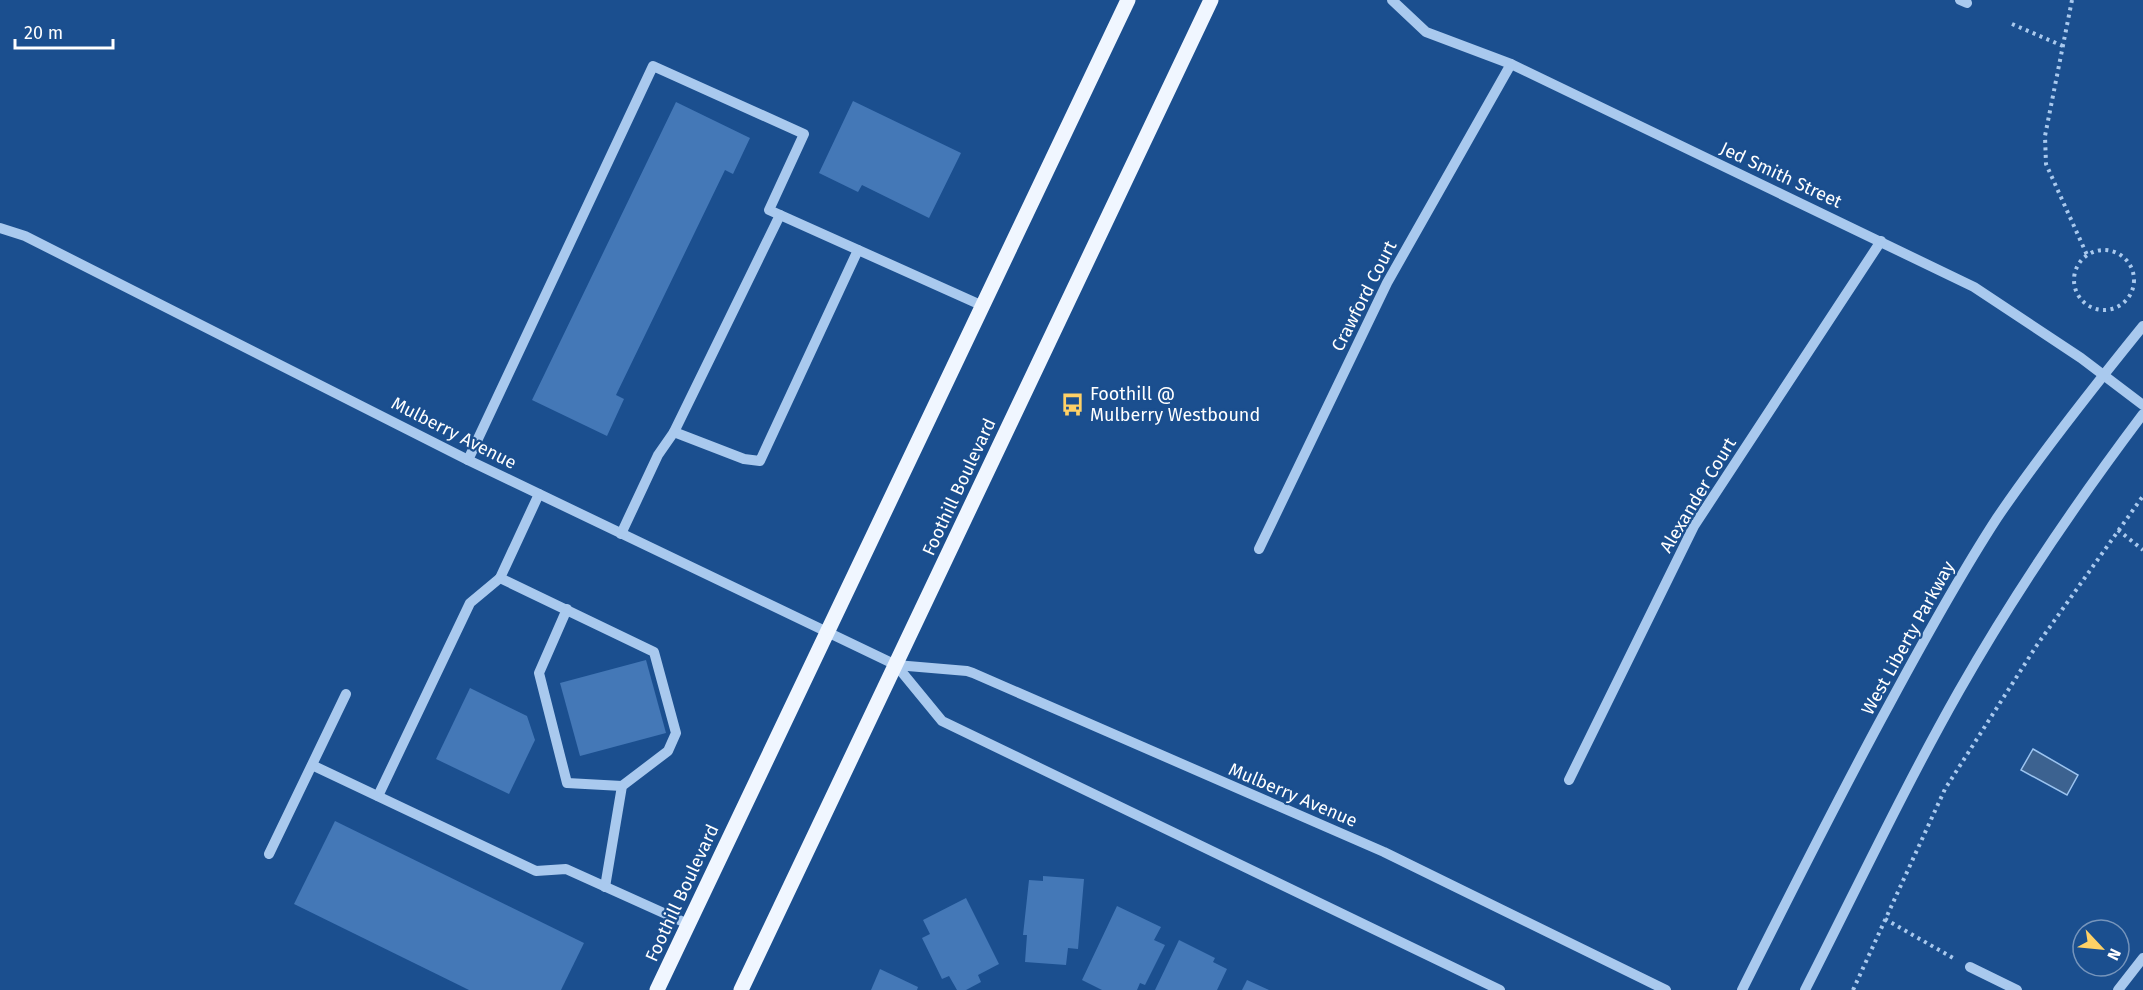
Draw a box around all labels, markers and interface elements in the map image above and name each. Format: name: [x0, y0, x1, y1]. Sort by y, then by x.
scale bar: [15, 12, 112, 50]
text: 20 m: [24, 22, 63, 44]
street label: Jed Smith Street: [1717, 137, 1846, 213]
street label: Crawford Court: [1327, 237, 1402, 355]
place label: Foothill @ Mulberry Westbound: [1090, 383, 1260, 426]
bus stop icon: Foothill @ Mulberry Westbound: [1059, 391, 1085, 417]
street label: Mulberry Avenue: [388, 392, 520, 474]
street label: Foothill Boulevard: [918, 415, 1000, 559]
street label: Alexander Court: [1655, 433, 1741, 557]
street label: West Liberty Parkway: [1857, 557, 1959, 719]
street label: Mulberry Avenue: [1225, 758, 1361, 832]
street label: Foothill Boulevard: [641, 821, 723, 965]
north arrow: [2071, 918, 2131, 978]
text: N: [2103, 945, 2125, 963]

